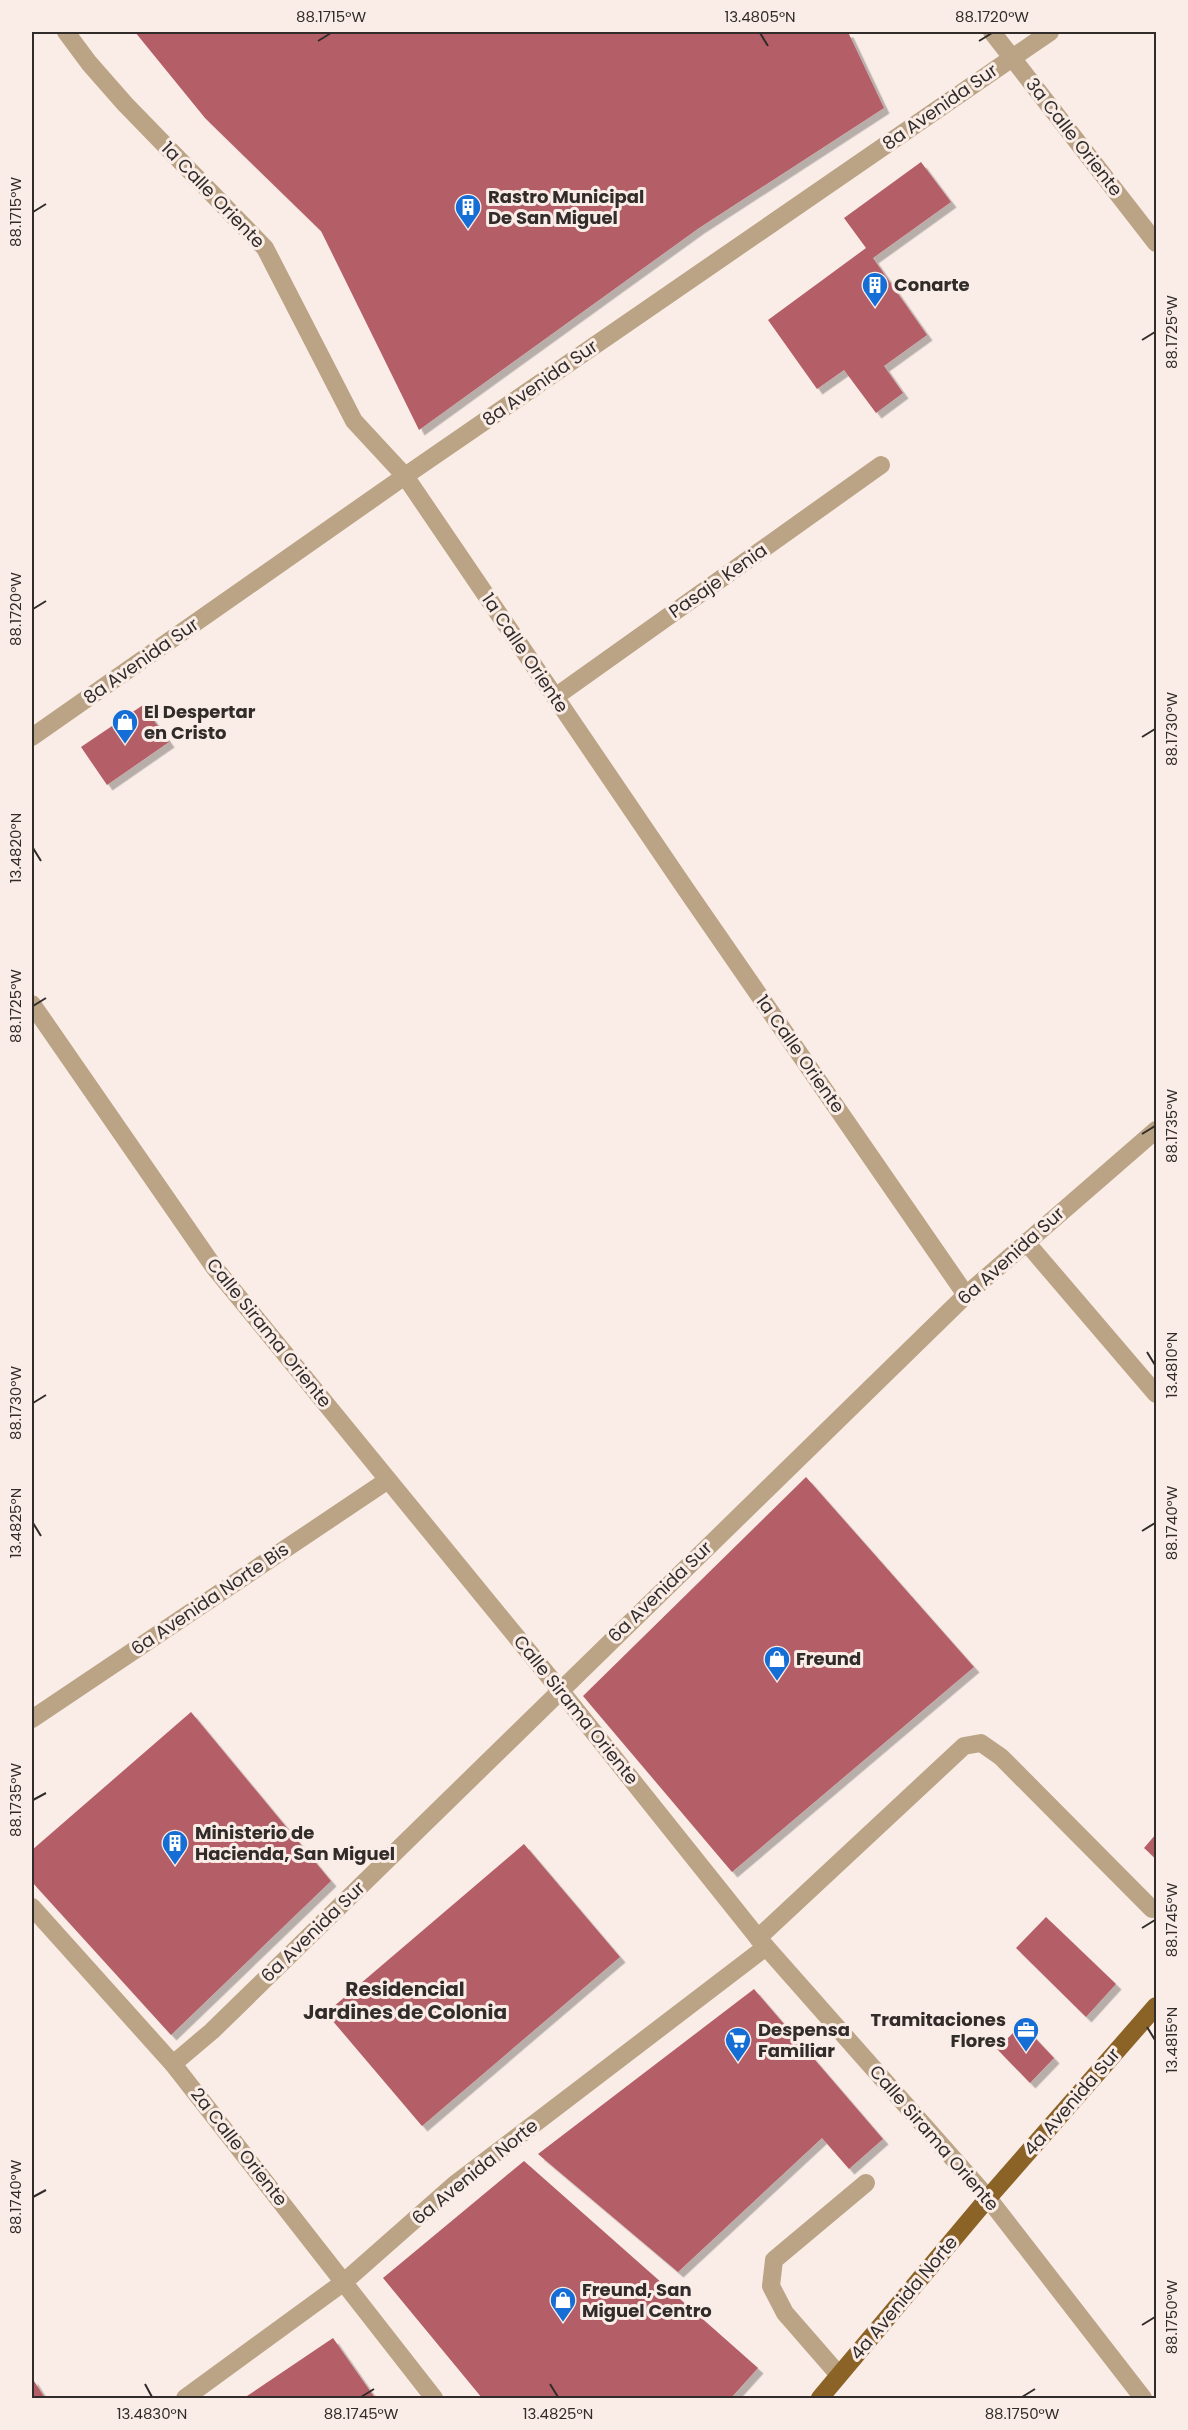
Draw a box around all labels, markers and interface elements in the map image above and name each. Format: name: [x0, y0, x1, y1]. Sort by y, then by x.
text: 88.1715°W: [296, 6, 366, 27]
text: 13.4805°N: [724, 6, 796, 27]
text: 88.1720°W: [955, 6, 1029, 27]
street label: 8a Avenida Sur: [877, 57, 1003, 156]
street label: 3a Calle Oriente: [1020, 72, 1129, 201]
street label: 1a Calle Oriente: [156, 136, 271, 253]
text: 88.1715°W: [5, 177, 26, 247]
place label: Rastro Municipal De San Miguel: [488, 184, 644, 230]
building icon: Rastro Municipal De San Miguel: [453, 192, 483, 230]
building icon: Conarte: [860, 270, 890, 308]
place label: Conarte: [894, 272, 970, 297]
text: 88.1725°W: [1161, 295, 1182, 369]
street label: 8a Avenida Sur: [477, 333, 603, 432]
street label: Pasaje Kenia: [664, 537, 772, 624]
text: 88.1720°W: [5, 572, 26, 646]
street label: 1a Calle Oriente: [476, 588, 575, 717]
street label: 8a Avenida Sur: [78, 611, 204, 710]
text: 88.1730°W: [1161, 692, 1182, 766]
place label: El Despertar en Cristo: [144, 699, 256, 745]
shop icon: El Despertar en Cristo: [110, 707, 140, 745]
text: 13.4820°N: [5, 813, 26, 883]
text: 88.1725°W: [5, 969, 26, 1043]
street label: 1a Calle Oriente: [750, 989, 851, 1118]
text: 88.1735°W: [1161, 1089, 1182, 1163]
street label: 6a Avenida Sur: [952, 1201, 1070, 1310]
street label: Calle Sirama Oriente: [201, 1253, 338, 1413]
text: 13.4810°N: [1161, 1332, 1182, 1398]
text: 88.1730°W: [5, 1366, 26, 1440]
text: 88.1740°W: [1161, 1485, 1182, 1560]
text: 13.4825°N: [5, 1488, 26, 1558]
street label: 6a Avenida Sur: [602, 1535, 717, 1648]
street label: 6a Avenida Norte Bis: [126, 1536, 293, 1661]
street label: Calle Sirama Oriente: [508, 1630, 645, 1790]
shop icon: Freund: [762, 1644, 792, 1682]
place label: Freund: [796, 1646, 861, 1671]
text: 88.1735°W: [5, 1763, 26, 1837]
place label: Ministerio de Hacienda, San Miguel: [195, 1820, 395, 1866]
building icon: Ministerio de Hacienda, San Miguel: [160, 1828, 190, 1866]
street label: 6a Avenida Sur: [255, 1875, 370, 1988]
text: 88.1745°W: [1161, 1882, 1182, 1957]
district label: Residencial Jardines de Colonia: [303, 1975, 507, 2026]
place label: Tramitaciones Flores: [871, 2007, 1006, 2053]
text: 13.4815°N: [1161, 2007, 1182, 2073]
office icon: Tramitaciones Flores: [1011, 2015, 1041, 2053]
place label: Despensa Familiar: [758, 2017, 850, 2063]
supermarket icon: Despensa Familiar: [723, 2025, 753, 2063]
street label: 4a Avenida Sur: [1018, 2042, 1126, 2161]
street label: Calle Sirama Oriente: [864, 2059, 1005, 2216]
street label: 2a Calle Oriente: [185, 2082, 294, 2211]
street label: 6a Avenida Norte: [406, 2113, 543, 2230]
text: 88.1740°W: [5, 2159, 26, 2234]
street label: 4a Avenida Norte: [844, 2230, 963, 2365]
place label: Freund, San Miguel Centro: [582, 2277, 712, 2323]
text: 88.1750°W: [1161, 2279, 1182, 2354]
shop icon: Freund, San Miguel Centro: [548, 2285, 578, 2323]
text: 13.4830°N: [117, 2403, 187, 2424]
text: 88.1745°W: [324, 2403, 399, 2424]
text: 13.4825°N: [523, 2403, 593, 2424]
text: 88.1750°W: [985, 2403, 1060, 2424]

